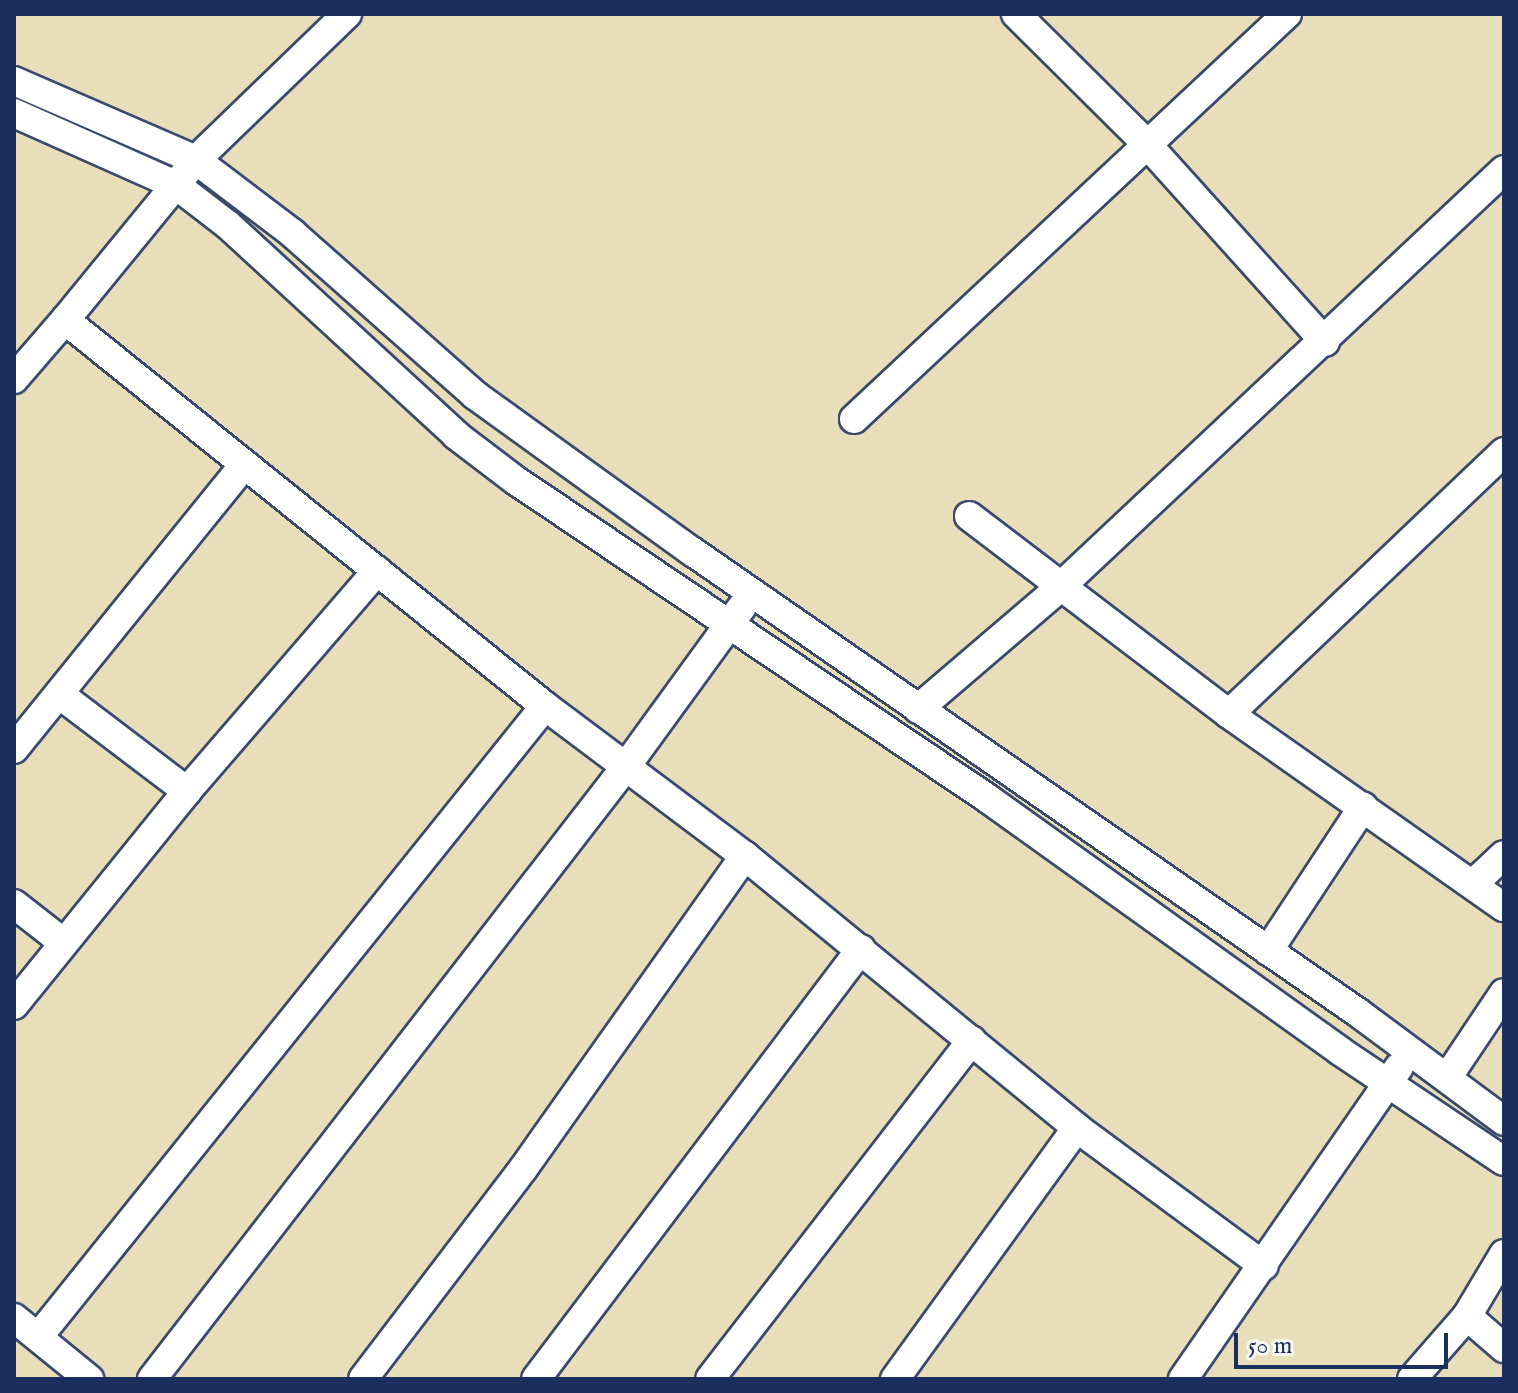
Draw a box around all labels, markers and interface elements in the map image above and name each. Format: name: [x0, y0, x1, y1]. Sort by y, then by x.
scale bar: [1238, 1317, 1452, 1367]
text: 50 m: [1248, 1331, 1292, 1362]

